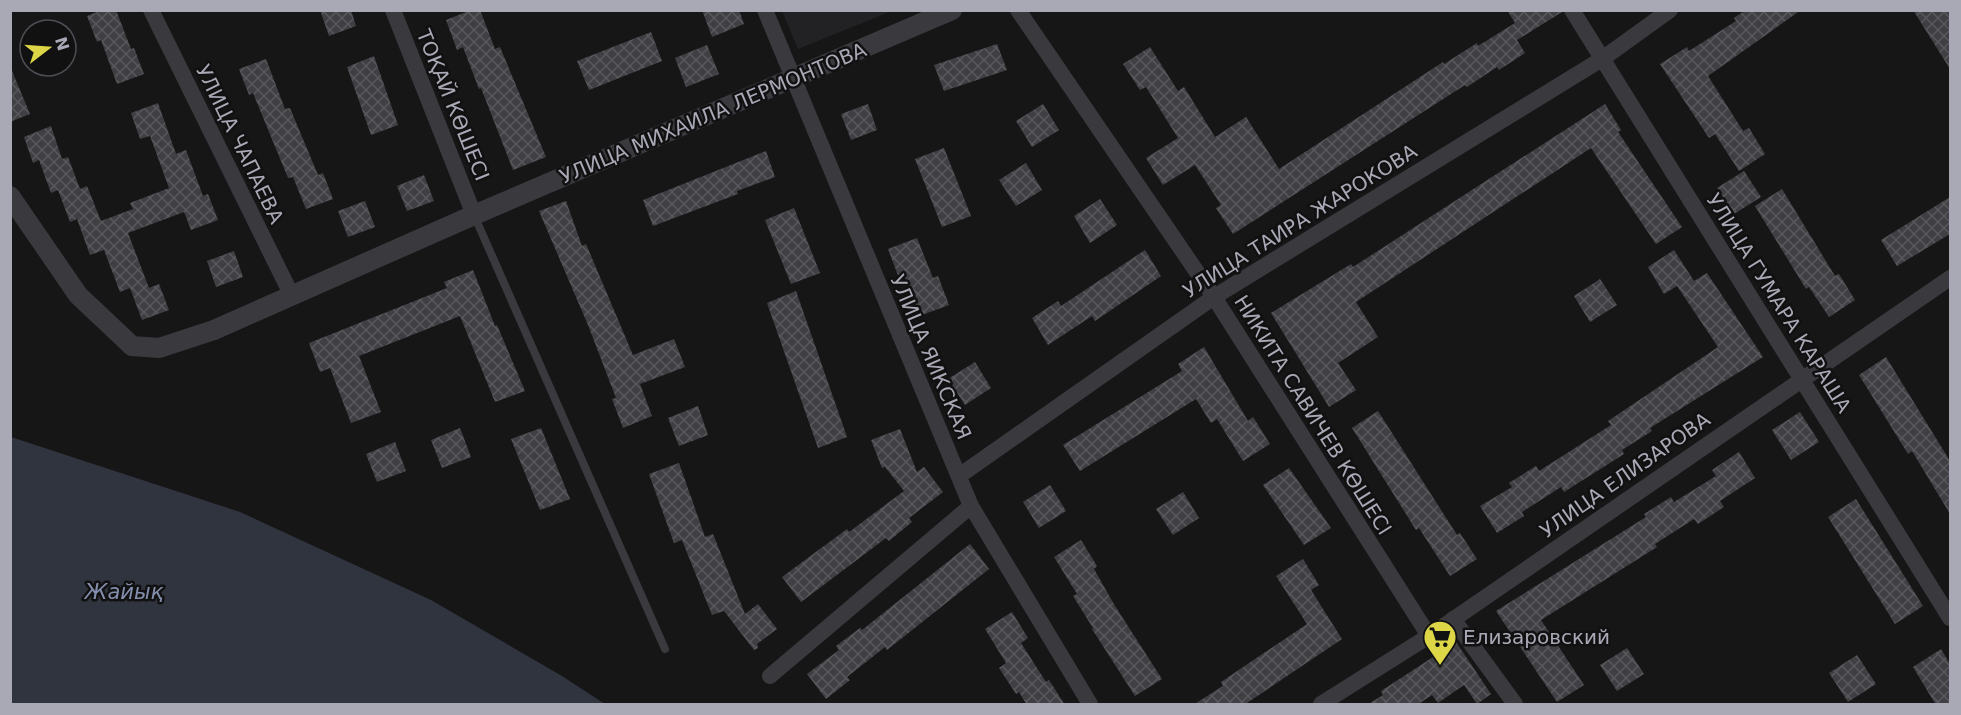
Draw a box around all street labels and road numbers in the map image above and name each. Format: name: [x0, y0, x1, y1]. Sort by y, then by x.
street label: ТОҚАЙ КӨШЕСІ: [411, 25, 494, 184]
street label: УЛИЦА МИХАИЛА ЛЕРМОНТОВА: [556, 37, 870, 189]
street label: УЛИЦА ЧАПАЕВА: [191, 61, 289, 228]
street label: УЛИЦА ТАИРА ЖАРОКОВА: [1179, 139, 1422, 303]
street label: УЛИЦА ГУМАРА КАРАША: [1702, 189, 1857, 417]
street label: УЛИЦА ЯИКСКАЯ: [885, 271, 977, 443]
street label: НИКИТА САВИЧЕВ КӨШЕСІ: [1229, 291, 1397, 539]
street label: УЛИЦА ЕЛИЗАРОВА: [1535, 407, 1715, 543]

